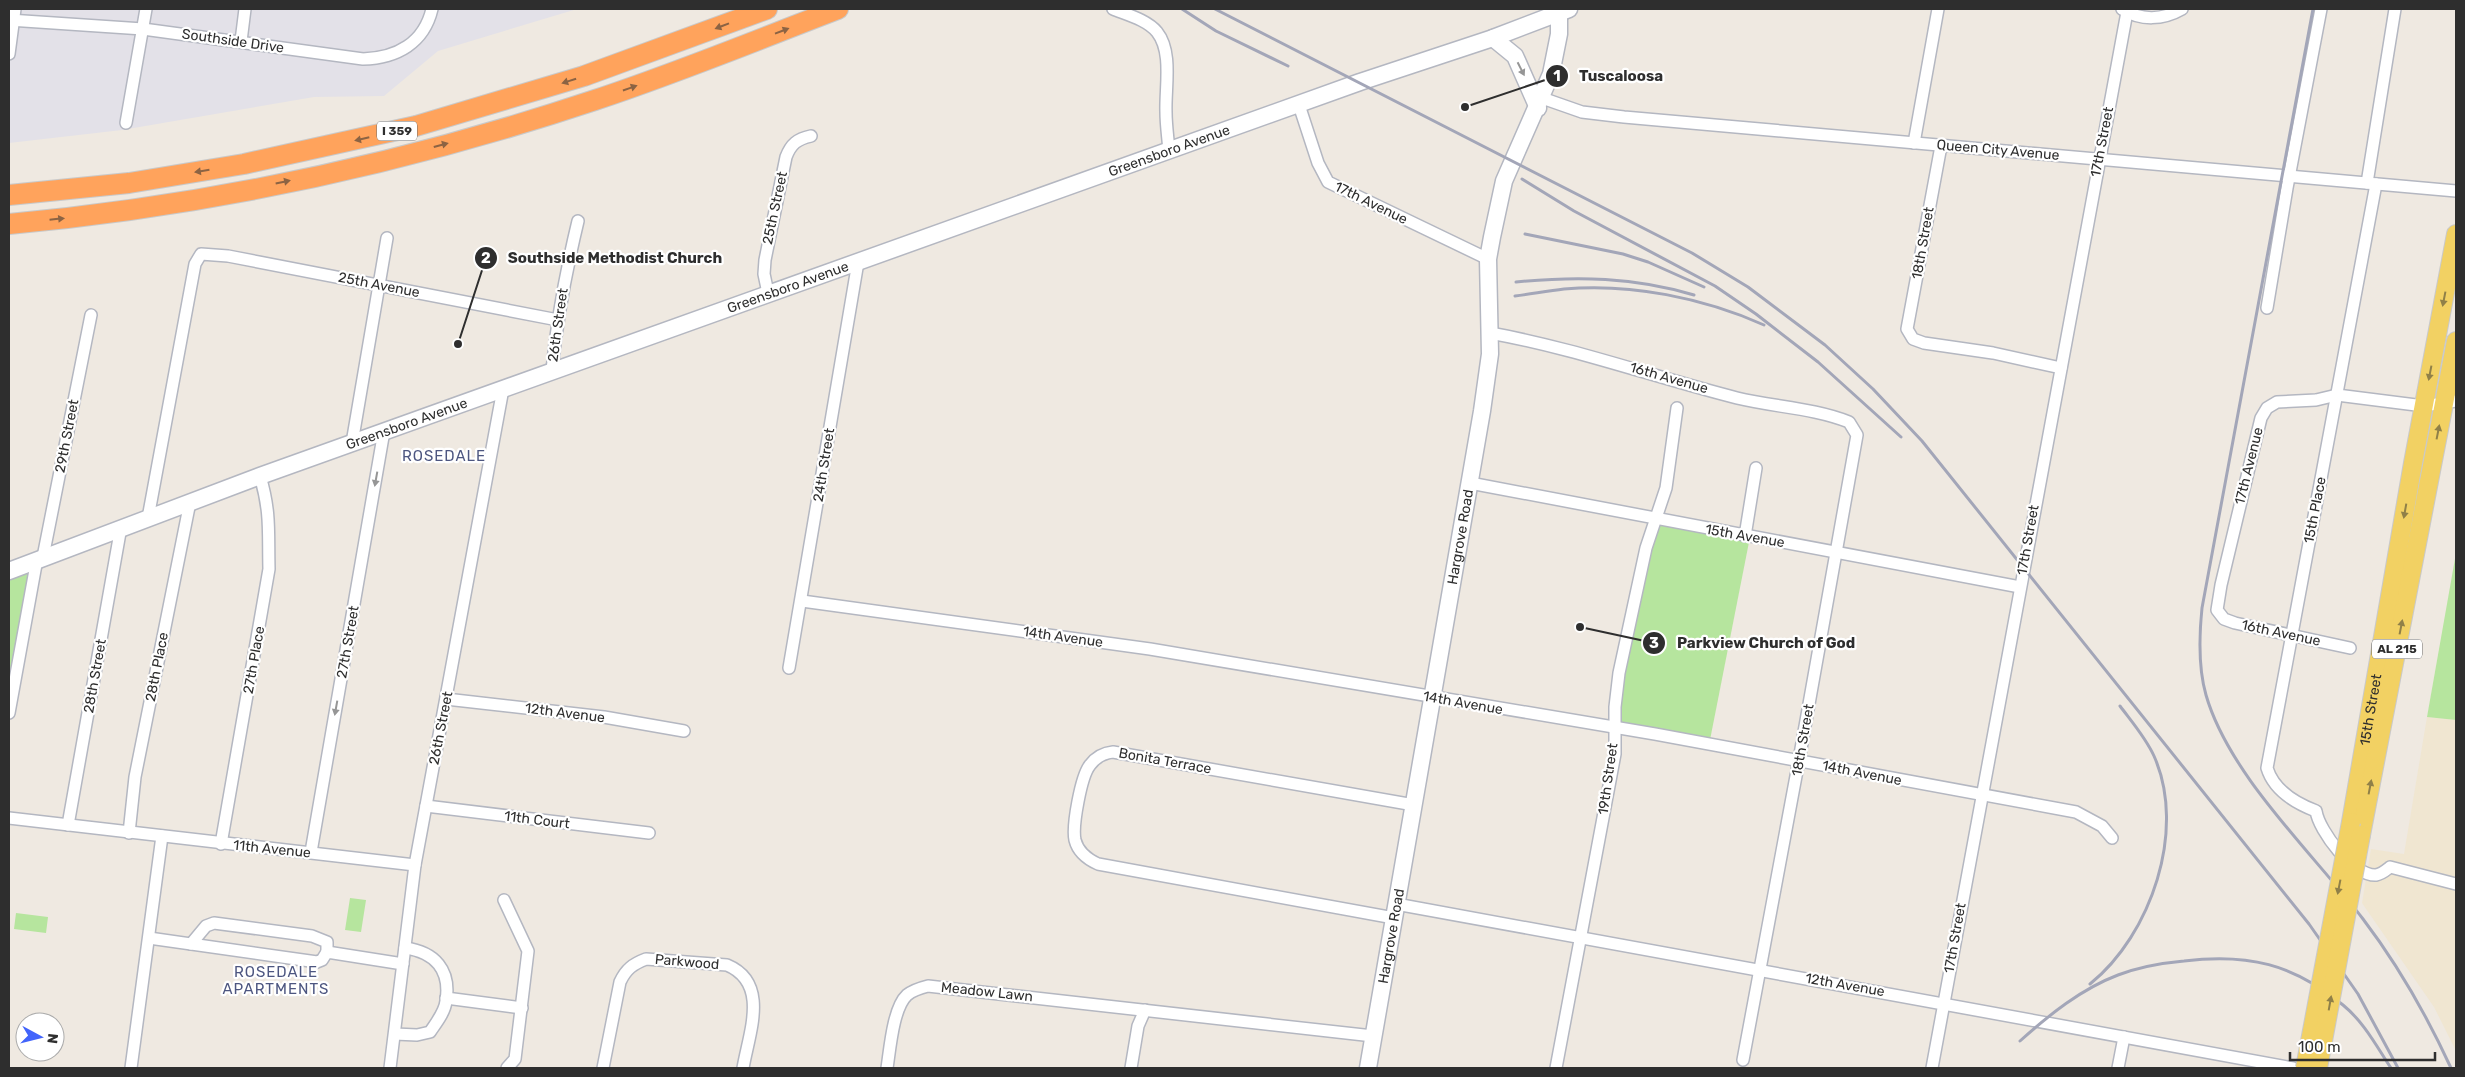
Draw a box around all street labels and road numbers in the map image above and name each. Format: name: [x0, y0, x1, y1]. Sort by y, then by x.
street label: Southside Drive: [181, 25, 285, 57]
street label: 17th Street: [2087, 105, 2117, 179]
street label: Greensboro Avenue: [1106, 121, 1232, 180]
road number: I 359: [377, 122, 417, 140]
street label: Queen City Avenue: [1936, 136, 2060, 164]
street label: 25th Street: [759, 169, 791, 246]
street label: 17th Avenue: [1332, 178, 1410, 228]
street label: 18th Street: [1908, 205, 1938, 280]
street label: Greensboro Avenue: [725, 257, 851, 317]
street label: 25th Avenue: [337, 269, 421, 301]
street label: 26th Street: [544, 286, 572, 363]
street label: 16th Avenue: [1628, 359, 1710, 397]
street label: Greensboro Avenue: [343, 394, 470, 453]
street label: 29th Street: [52, 397, 83, 474]
street label: 17th Avenue: [2231, 425, 2267, 507]
street label: 24th Street: [810, 426, 838, 503]
street label: 15th Place: [2300, 475, 2330, 545]
street label: Hargrove Road: [1444, 488, 1477, 586]
street label: 17th Street: [2013, 503, 2043, 576]
street label: 15th Avenue: [1704, 521, 1786, 551]
street label: 27th Street: [333, 604, 363, 680]
street label: 16th Avenue: [2240, 616, 2322, 650]
street label: 14th Avenue: [1022, 623, 1104, 651]
street label: 27th Place: [240, 625, 268, 695]
street label: 28th Place: [142, 631, 172, 703]
street label: 28th Street: [80, 637, 110, 714]
road number: AL 215: [2372, 640, 2422, 659]
street label: 15th Street: [2356, 672, 2385, 747]
street label: 14th Avenue: [1422, 688, 1504, 718]
street label: 26th Street: [426, 689, 457, 766]
street label: 12th Avenue: [524, 700, 606, 726]
street label: 18th Street: [1788, 702, 1818, 777]
street label: 19th Street: [1595, 742, 1622, 816]
street label: Bonita Terrace: [1117, 744, 1213, 778]
street label: 14th Avenue: [1821, 757, 1903, 789]
street label: 11th Court: [503, 808, 571, 833]
street label: 11th Avenue: [232, 836, 312, 862]
street label: Hargrove Road: [1374, 887, 1408, 985]
street label: 17th Street: [1940, 901, 1970, 974]
street label: Parkwood: [654, 951, 720, 973]
street label: 12th Avenue: [1804, 970, 1886, 1000]
street label: Meadow Lawn: [940, 979, 1034, 1005]

